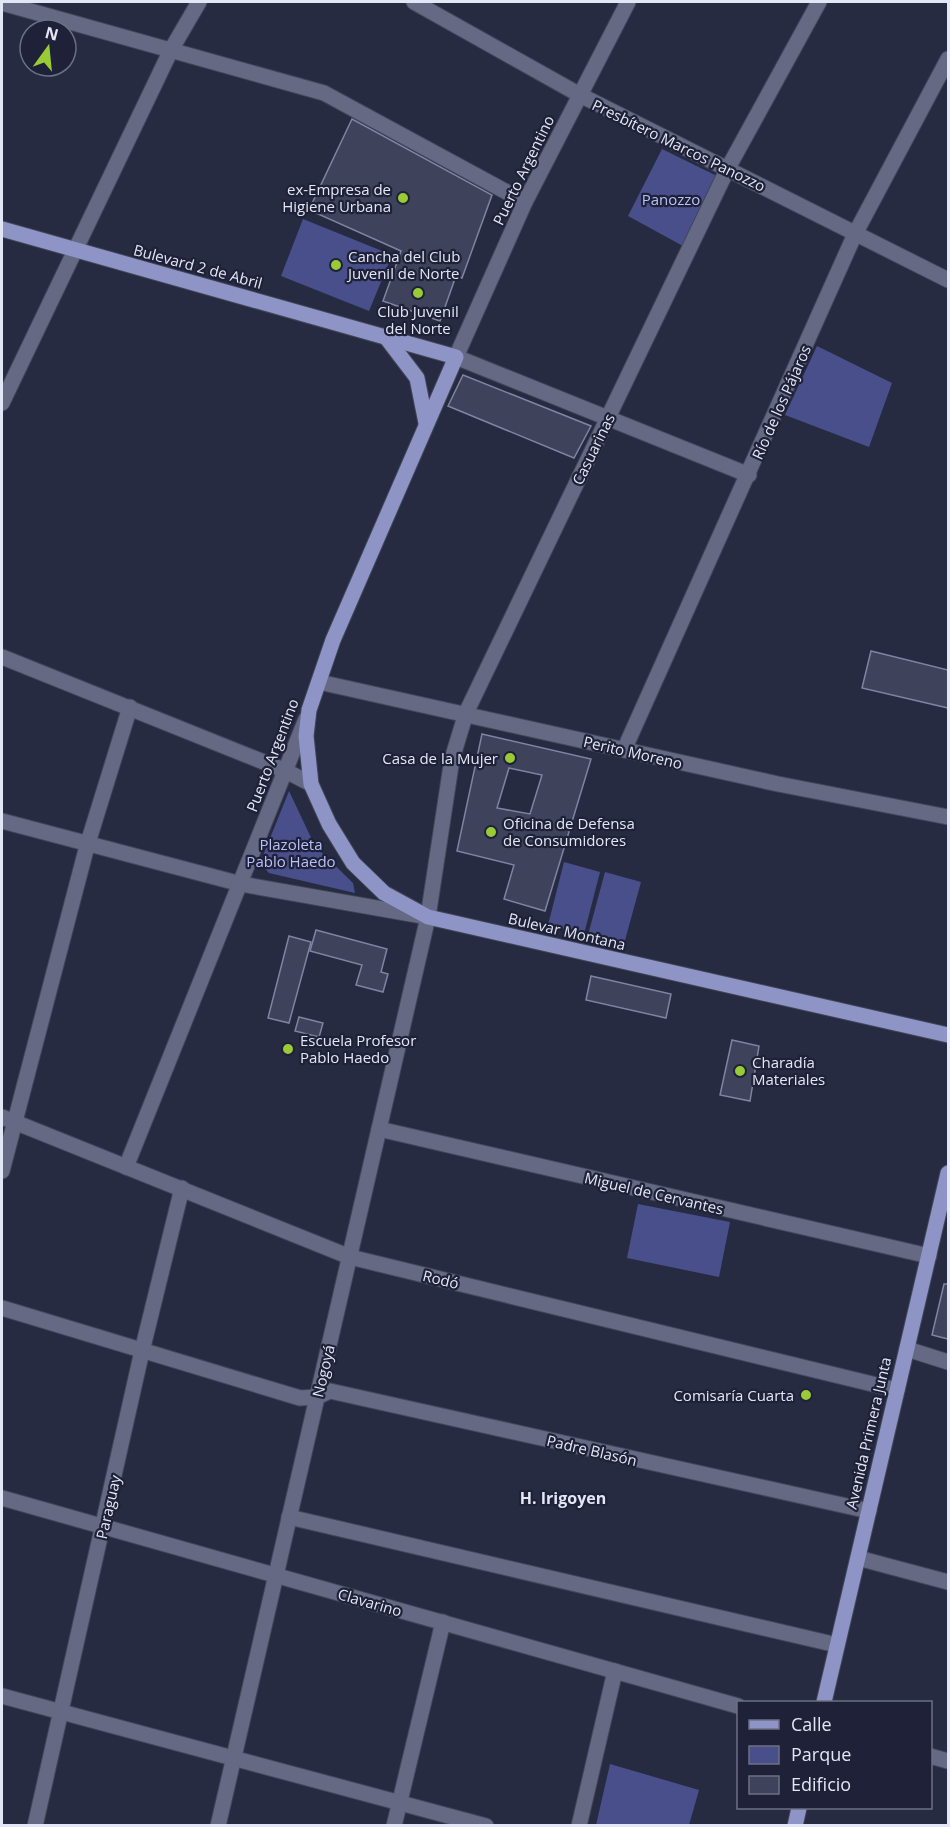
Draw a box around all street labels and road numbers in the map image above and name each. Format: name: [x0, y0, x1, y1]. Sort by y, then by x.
street label: Presbítero Marcos Panozzo: [589, 94, 769, 196]
street label: Puerto Argentino: [488, 112, 558, 228]
street label: Bulevard 2 de Abril: [131, 239, 265, 293]
street label: Río de los Pájaros: [747, 342, 815, 462]
street label: Casuarinas: [567, 410, 619, 488]
street label: Puerto Argentino: [241, 696, 303, 814]
street label: Perito Moreno: [582, 731, 684, 773]
street label: Bulevar Montana: [506, 908, 628, 954]
street label: Miguel de Cervantes: [582, 1167, 726, 1219]
street label: Rodó: [421, 1265, 461, 1293]
street label: Nogoyá: [307, 1343, 339, 1399]
street label: Avenida Primera Junta: [841, 1355, 895, 1511]
street label: Padre Blasón: [545, 1430, 639, 1470]
street label: Paraguay: [91, 1473, 125, 1541]
street label: Clavarino: [336, 1583, 404, 1621]

